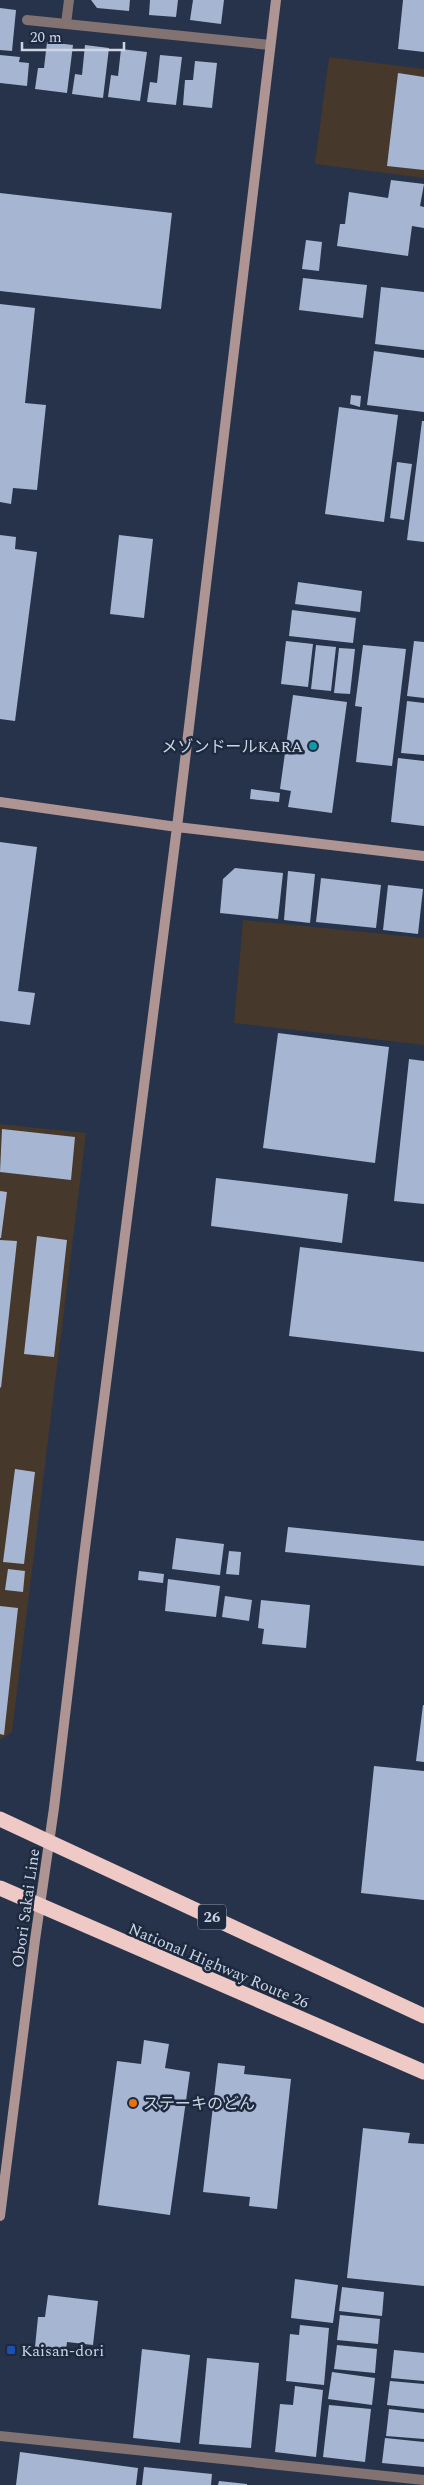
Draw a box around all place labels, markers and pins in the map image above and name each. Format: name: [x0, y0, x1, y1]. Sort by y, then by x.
place label: メゾンドールKARA: [161, 735, 303, 759]
marker: メゾンドールKARA: [307, 740, 319, 752]
place label: ステーキのどん: [143, 2092, 255, 2116]
marker: ステーキのどん: [127, 2097, 139, 2109]
place label: Kaisan-dori: [21, 2339, 104, 2363]
marker: Kaisan-dori: [5, 2344, 17, 2356]

